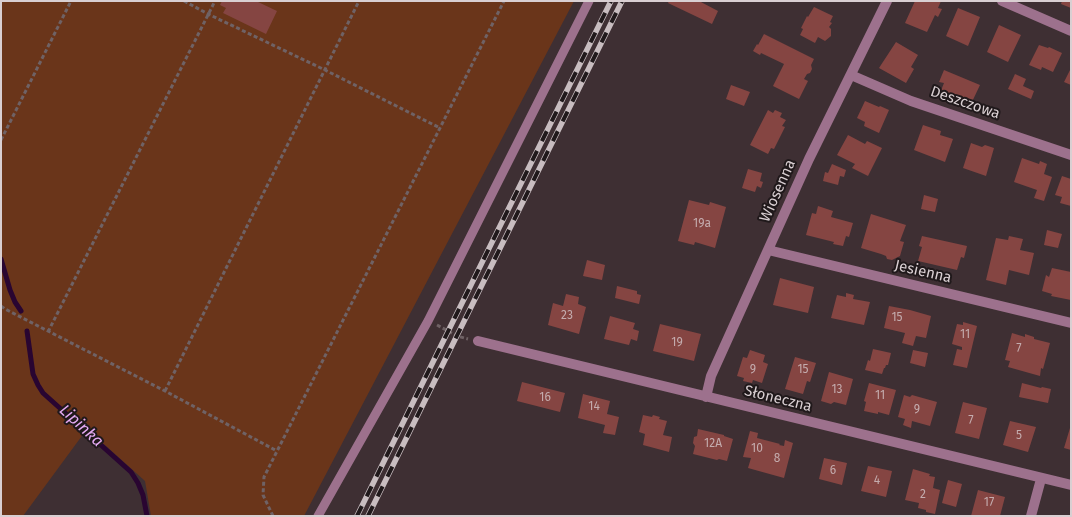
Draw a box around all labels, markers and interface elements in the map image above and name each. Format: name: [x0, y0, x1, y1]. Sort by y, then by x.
street label: Deszczowa: [928, 83, 1002, 123]
street label: Wiosenna: [756, 157, 800, 225]
house number: 19a: [693, 217, 711, 231]
street label: Jesienna: [893, 257, 953, 287]
house number: 23: [561, 309, 573, 323]
house number: 15: [891, 311, 903, 325]
house number: 11: [960, 328, 970, 342]
house number: 19: [671, 336, 683, 350]
house number: 7: [1016, 342, 1022, 356]
house number: 9: [750, 363, 756, 377]
house number: 15: [797, 363, 809, 377]
street label: Słoneczna: [742, 382, 814, 416]
house number: 13: [831, 383, 843, 397]
house number: 11: [875, 389, 885, 403]
house number: 16: [539, 391, 551, 405]
house number: 14: [588, 400, 600, 414]
water label: Lipinka: [55, 401, 107, 451]
house number: 9: [914, 403, 920, 417]
house number: 7: [968, 414, 974, 428]
house number: 5: [1016, 429, 1022, 443]
house number: 12A: [704, 437, 722, 451]
house number: 10: [751, 442, 763, 456]
house number: 8: [774, 452, 780, 466]
house number: 6: [830, 464, 836, 478]
house number: 4: [874, 474, 880, 488]
house number: 2: [920, 488, 926, 502]
house number: 17: [984, 496, 994, 510]

